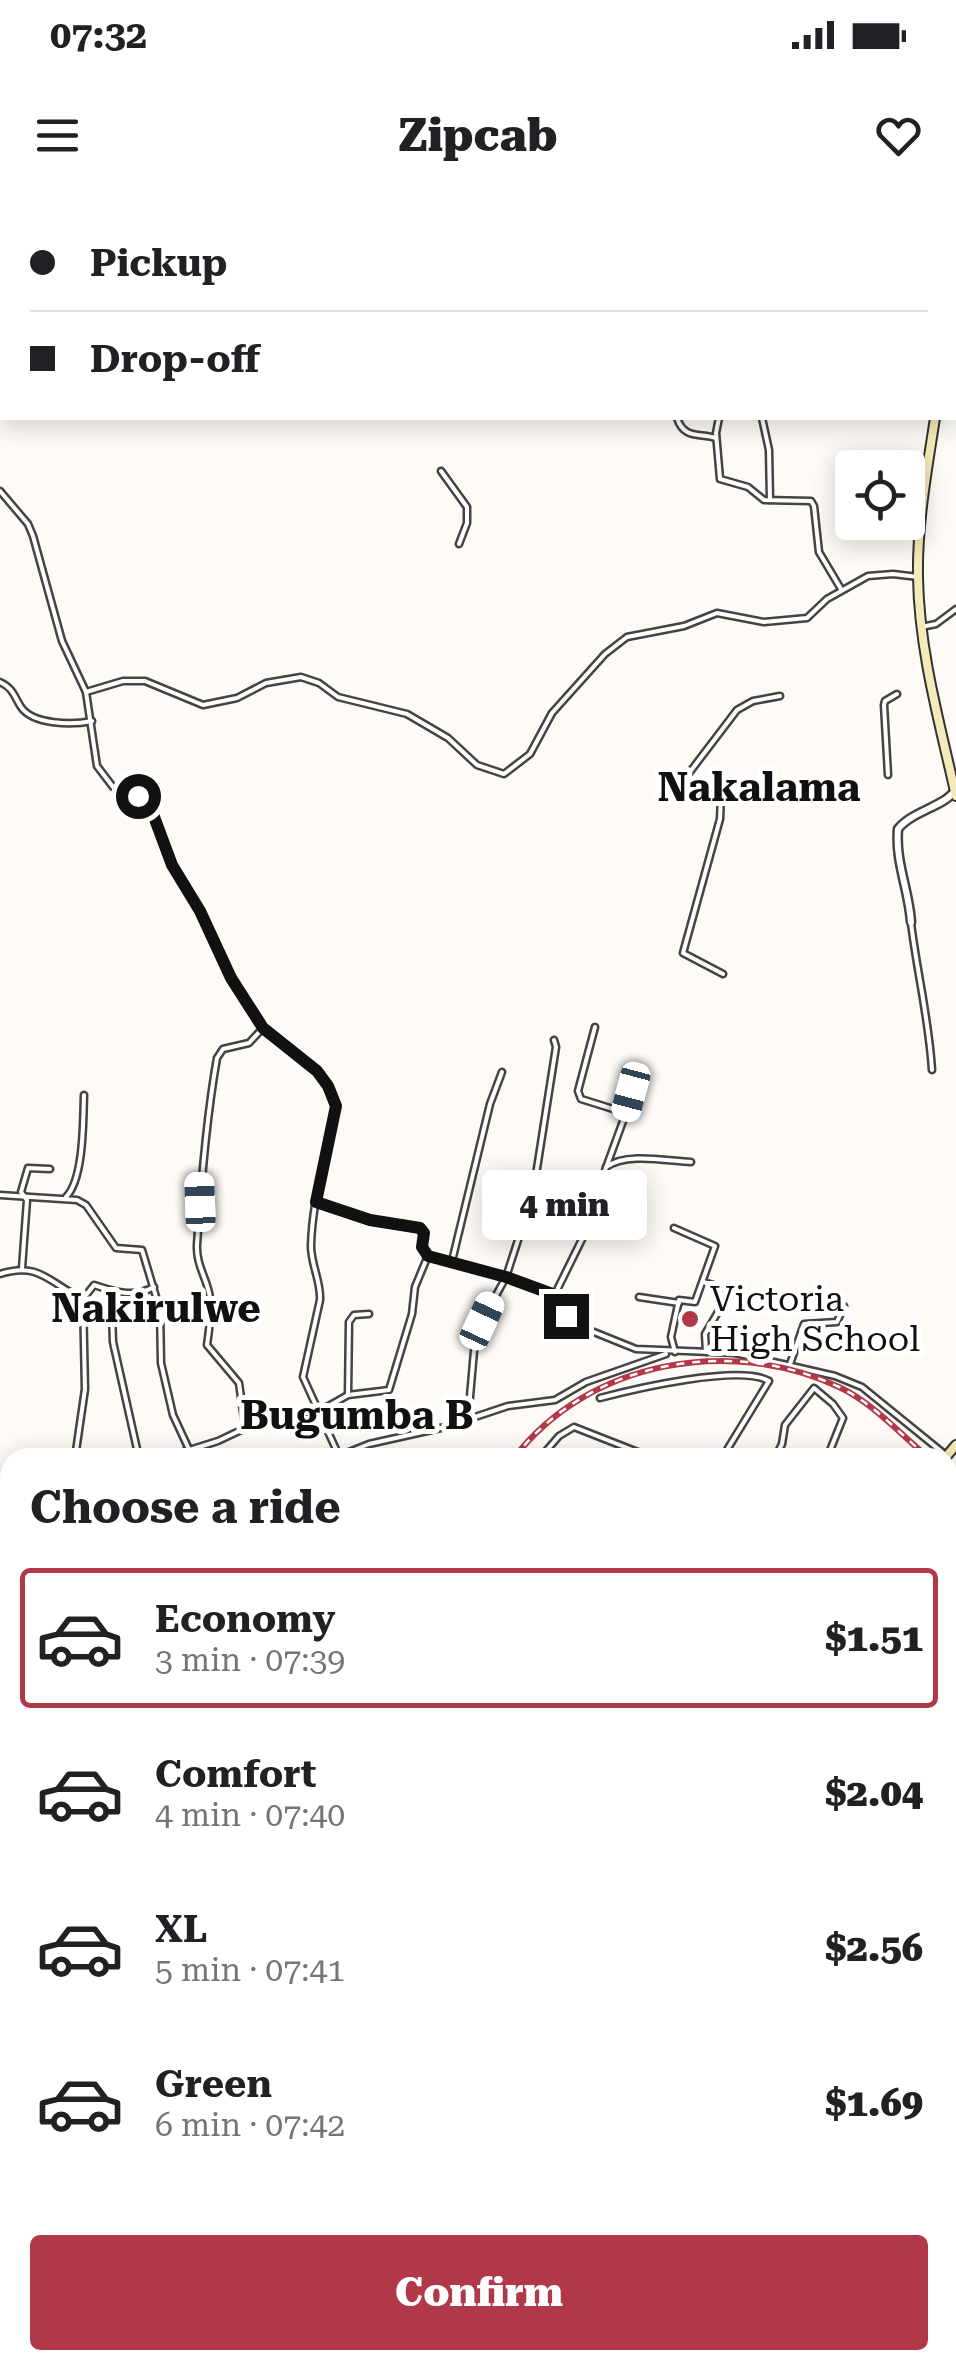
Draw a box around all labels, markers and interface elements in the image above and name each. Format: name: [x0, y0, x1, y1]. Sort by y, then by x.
text: 07:32: [50, 13, 147, 57]
icon: menu: [30, 108, 85, 163]
icon: heart: [871, 108, 926, 163]
text: Zipcab: [399, 109, 557, 162]
text: Pickup: [90, 241, 227, 285]
text: Drop-off: [90, 337, 260, 381]
map controls: [835, 450, 925, 540]
button: locate: [835, 450, 925, 540]
district label: Nakalama: [658, 764, 861, 811]
route start: [116, 774, 161, 819]
car: [609, 1059, 653, 1125]
car: [184, 1171, 216, 1233]
callout: 4 min: [484, 1171, 648, 1241]
text: 4 min: [520, 1186, 609, 1224]
place label: Victoria High School: [710, 1279, 920, 1360]
district label: Nakirulwe: [51, 1285, 261, 1332]
car: [456, 1287, 508, 1355]
route end: [544, 1294, 589, 1339]
marker: Victoria High School: [679, 1308, 701, 1330]
district label: Bugumba B: [240, 1392, 474, 1439]
text: Choose a ride: [30, 1481, 341, 1534]
icon: car: [35, 1593, 125, 1683]
text: Economy: [155, 1597, 335, 1641]
text: $1.51: [825, 1616, 923, 1660]
text: 3 min · 07:39: [155, 1641, 345, 1679]
icon: car: [35, 1748, 125, 1838]
text: Comfort: [155, 1752, 316, 1796]
text: $2.04: [825, 1771, 923, 1815]
text: 4 min · 07:40: [155, 1796, 345, 1834]
icon: car: [35, 1903, 125, 1993]
text: XL: [155, 1907, 207, 1951]
text: $2.56: [825, 1926, 923, 1970]
text: 5 min · 07:41: [155, 1951, 345, 1989]
icon: car: [35, 2058, 125, 2148]
text: Green: [155, 2062, 272, 2106]
text: $1.69: [825, 2081, 923, 2125]
text: 6 min · 07:42: [155, 2106, 345, 2144]
button: Confirm: [30, 2235, 928, 2350]

